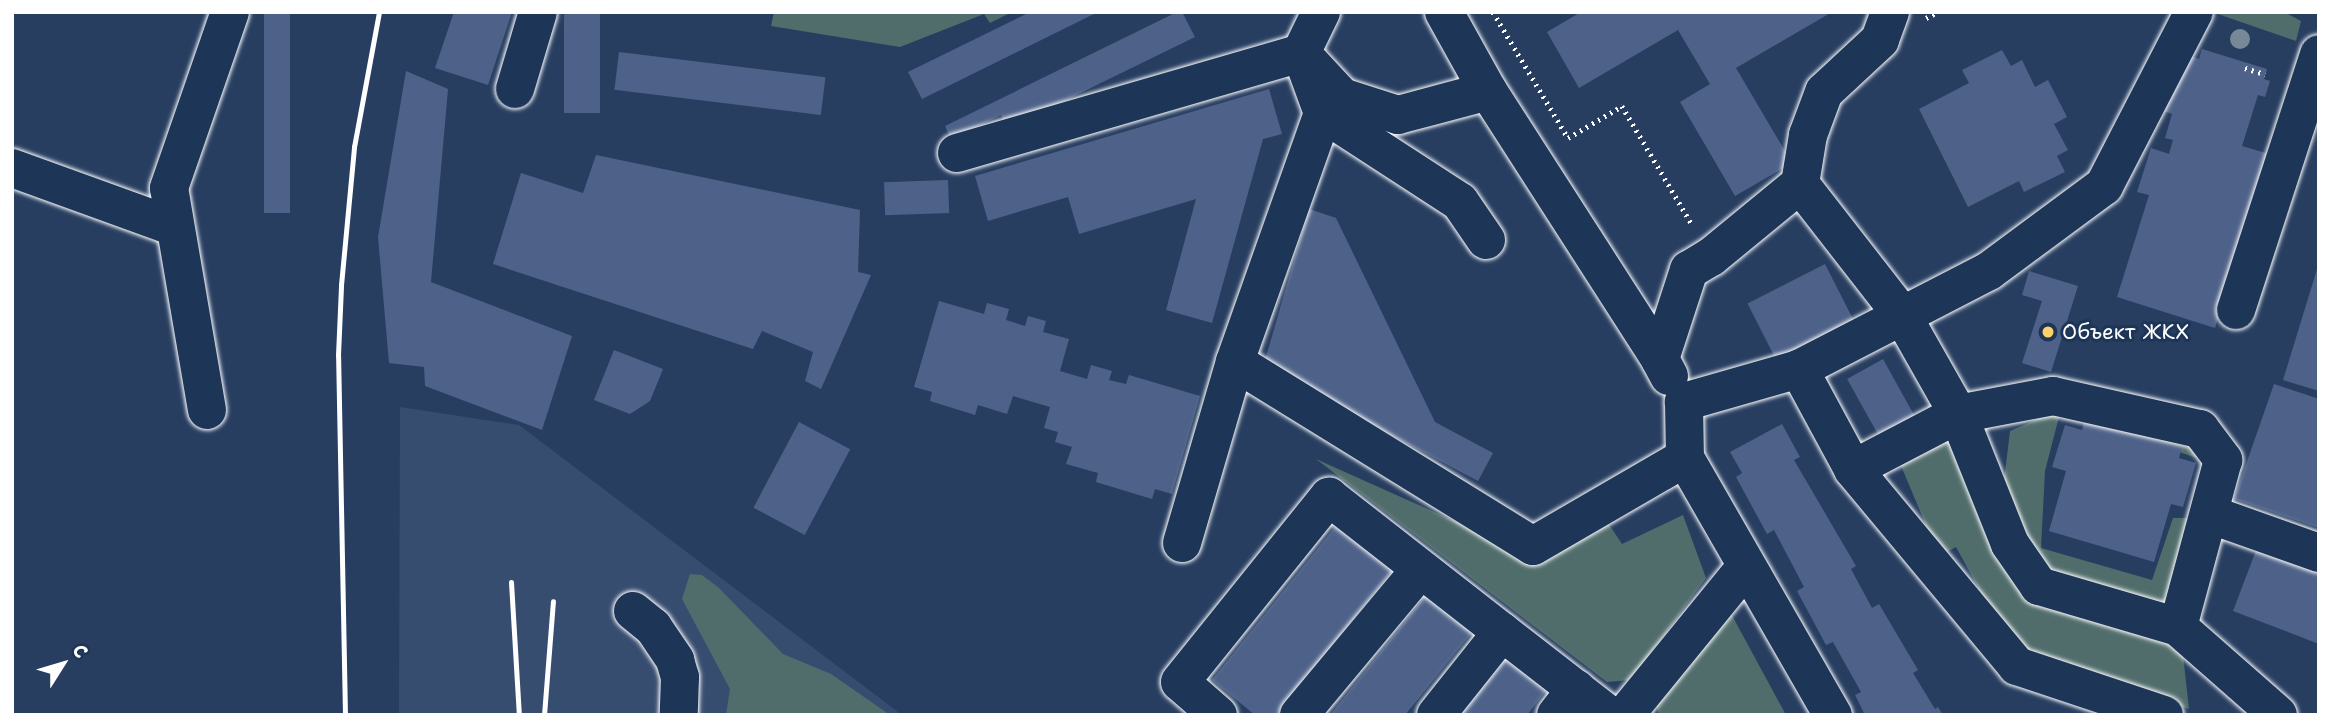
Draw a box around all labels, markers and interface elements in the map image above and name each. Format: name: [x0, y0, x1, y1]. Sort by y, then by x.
place label: Объект ЖКХ: [2062, 319, 2189, 345]
marker: Объект ЖКХ: [2040, 324, 2056, 340]
north arrow: [28, 629, 98, 699]
text: С: [67, 639, 94, 663]

